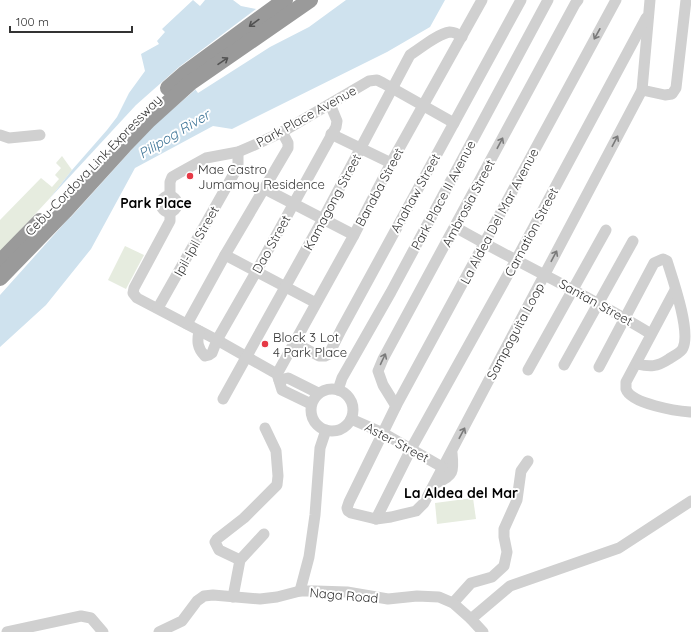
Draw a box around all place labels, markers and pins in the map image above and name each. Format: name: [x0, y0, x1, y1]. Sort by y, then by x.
place label: Mae Castro Jumamoy Residence: [198, 161, 325, 192]
marker: Mae Castro Jumamoy Residence: [185, 171, 195, 181]
place label: Block 3 Lot 4 Park Place: [273, 329, 347, 360]
marker: Block 3 Lot 4 Park Place: [260, 339, 270, 349]

